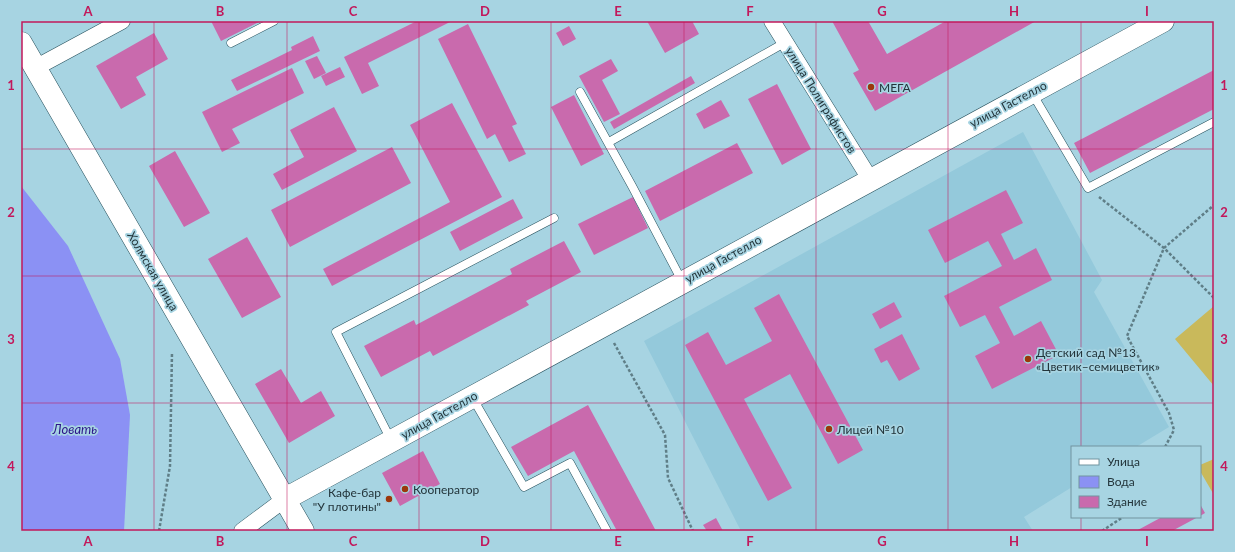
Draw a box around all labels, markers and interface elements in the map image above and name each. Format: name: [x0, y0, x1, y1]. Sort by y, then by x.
text: A: [82, 3, 93, 19]
text: B: [216, 3, 225, 19]
text: C: [349, 3, 358, 19]
text: D: [480, 3, 490, 19]
text: E: [614, 3, 622, 19]
text: F: [746, 3, 754, 19]
text: G: [877, 3, 887, 19]
text: H: [1009, 3, 1019, 19]
text: I: [1145, 3, 1149, 19]
street label: улица Полиграфистов: [782, 44, 860, 156]
text: 1: [7, 77, 15, 93]
street label: улица Гастелло: [967, 77, 1049, 131]
text: 1: [1220, 77, 1228, 93]
place label: МЕГА: [879, 80, 911, 95]
marker: МЕГА: [866, 82, 876, 92]
text: 2: [7, 204, 15, 220]
text: 2: [1220, 204, 1228, 220]
street label: Холмская улица: [124, 229, 182, 313]
street label: улица Гастелло: [682, 232, 764, 286]
text: 3: [7, 331, 15, 347]
text: 3: [1220, 331, 1228, 347]
place label: Детский сад №13 «Цветик–семицветик»: [1036, 345, 1160, 374]
marker: Детский сад №13 «Цветик–семицветик»: [1023, 354, 1033, 364]
street label: улица Гастелло: [398, 388, 480, 442]
water label: Ловать: [52, 421, 97, 437]
place label: Лицей №10: [836, 422, 904, 437]
marker: Лицей №10: [824, 424, 834, 434]
legend: [1071, 446, 1201, 518]
text: Улица: [1107, 454, 1140, 469]
text: 4: [7, 458, 15, 474]
text: 4: [1220, 458, 1228, 474]
text: Вода: [1107, 474, 1135, 489]
place label: Кооператор: [413, 482, 479, 497]
marker: Кооператор: [400, 484, 410, 494]
place label: Кафе-бар "У плотины": [313, 485, 381, 514]
marker: Кафе-бар "У плотины": [384, 494, 394, 504]
text: Здание: [1107, 494, 1147, 509]
text: A: [82, 533, 93, 549]
text: B: [216, 533, 225, 549]
text: C: [349, 533, 358, 549]
text: D: [480, 533, 490, 549]
text: E: [614, 533, 622, 549]
text: F: [746, 533, 754, 549]
text: G: [877, 533, 887, 549]
text: H: [1009, 533, 1019, 549]
text: I: [1145, 533, 1149, 549]

